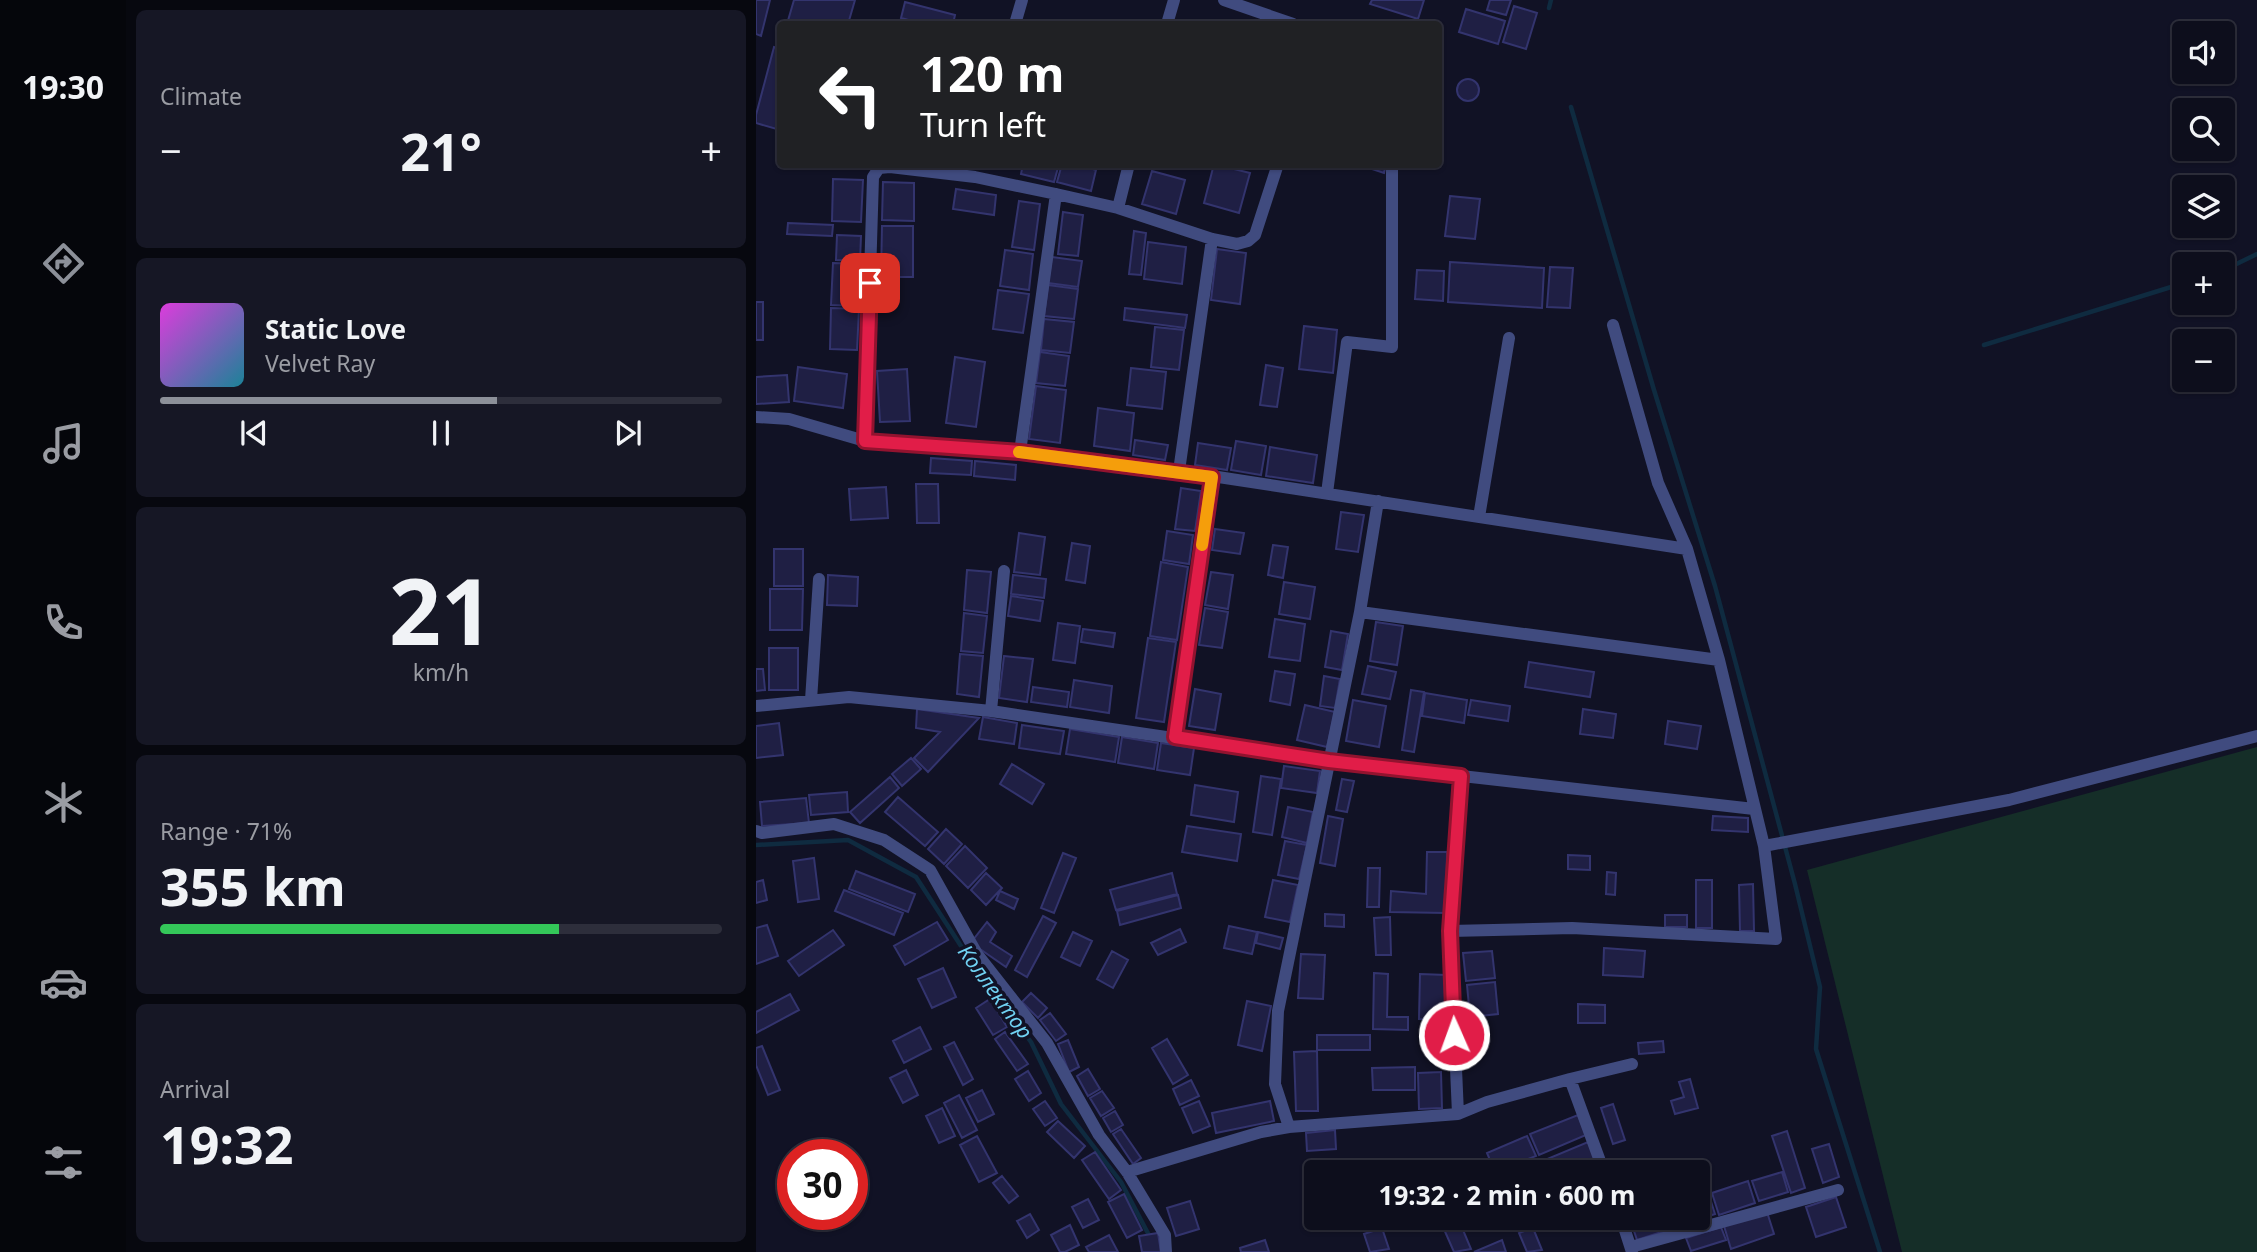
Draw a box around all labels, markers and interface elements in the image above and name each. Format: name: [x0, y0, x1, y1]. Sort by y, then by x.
map controls: [2172, 21, 2235, 392]
button: sound: [2172, 21, 2235, 84]
text: 120 m: [920, 40, 1065, 106]
icon: left: [805, 49, 896, 140]
text: 19:30: [22, 65, 104, 108]
text: Climate: [160, 80, 242, 112]
button: search: [2172, 98, 2235, 161]
text: Turn left: [920, 103, 1046, 146]
text: 21°: [400, 115, 482, 186]
text: −: [160, 124, 182, 176]
text: +: [700, 124, 722, 176]
button: layers: [2172, 175, 2235, 238]
icon: directions: [39, 239, 88, 288]
button: +: [2172, 252, 2235, 315]
pin: [840, 253, 900, 313]
icon: arrive: [851, 264, 889, 302]
text: Static Love: [265, 311, 406, 347]
button: −: [2172, 329, 2235, 392]
text: Velvet Ray: [265, 347, 375, 379]
icon: previous: [235, 414, 273, 452]
icon: pause: [422, 414, 460, 452]
icon: next: [609, 414, 647, 452]
icon: music: [39, 419, 88, 468]
text: 21: [389, 548, 493, 672]
icon: phone: [39, 598, 88, 647]
text: km/h: [413, 656, 469, 688]
icon: climate: [39, 778, 88, 827]
text: Range · 71%: [160, 815, 292, 847]
text: 355 km: [160, 850, 346, 921]
water label: Коллектор: [952, 939, 1039, 1044]
icon: car: [39, 958, 88, 1007]
position arrow: [1417, 998, 1491, 1072]
text: Arrival: [160, 1073, 230, 1105]
text: 19:32: [160, 1108, 294, 1179]
icon: filters: [39, 1138, 88, 1187]
speed limit sign: 30: [777, 1139, 868, 1230]
text: 19:32 · 2 min · 600 m: [1379, 1177, 1635, 1213]

